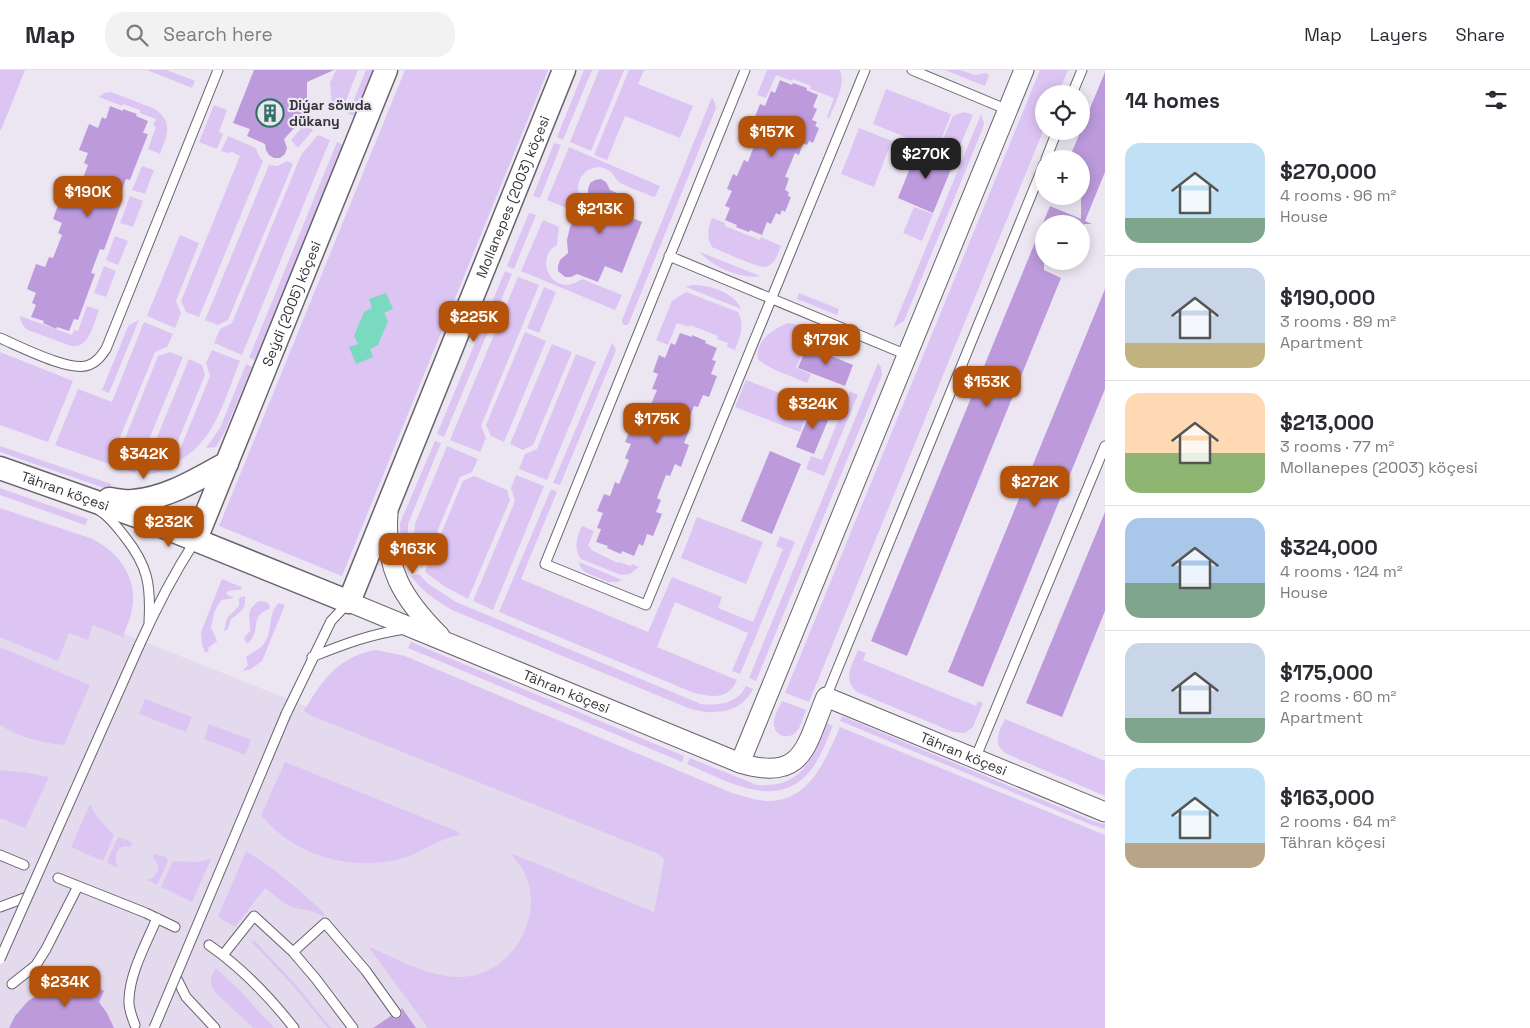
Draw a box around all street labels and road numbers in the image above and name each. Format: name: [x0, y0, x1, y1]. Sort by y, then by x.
street label: Mollanepes (2003) köçesi: [472, 113, 554, 280]
street label: Seýdi (2005) köçesi: [258, 238, 325, 369]
street label: Tähran köçesi: [19, 467, 112, 515]
street label: Tähran köçesi: [520, 666, 612, 717]
street label: Tähran köçesi: [917, 728, 1010, 780]

